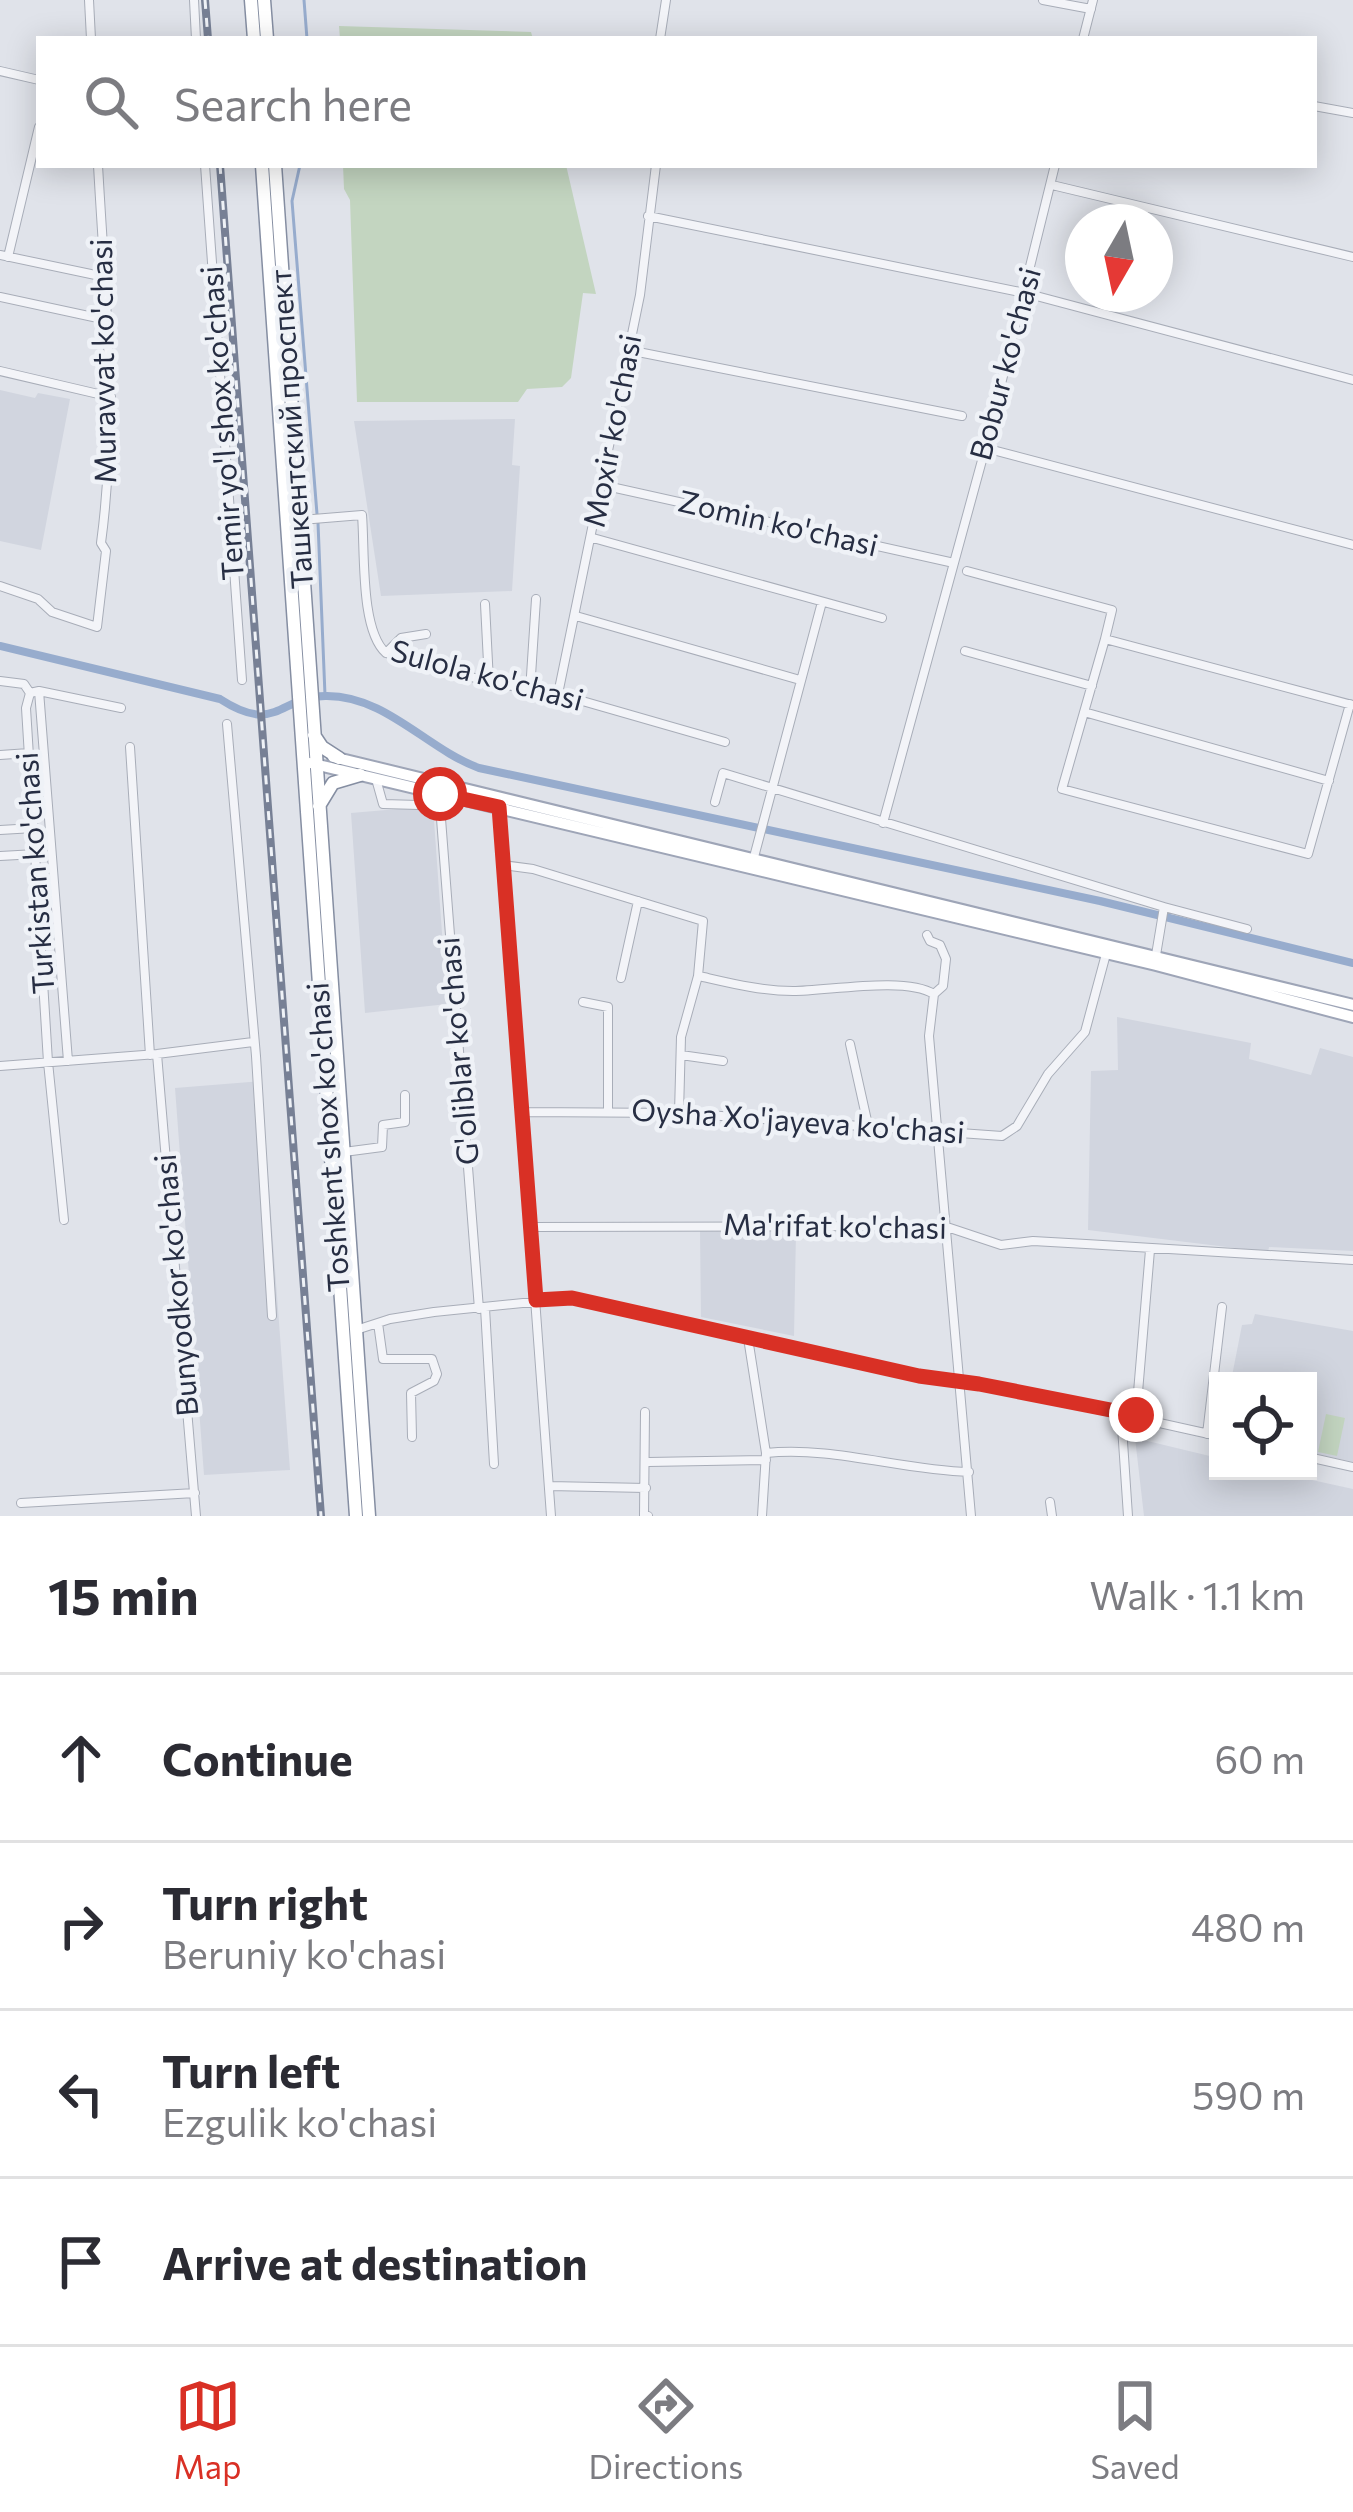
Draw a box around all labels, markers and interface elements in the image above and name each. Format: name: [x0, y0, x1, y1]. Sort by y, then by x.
search box: [36, 36, 1317, 168]
icon: search: [78, 69, 144, 135]
text: Search here: [174, 75, 412, 130]
north arrow: [1065, 204, 1173, 312]
street label: Muravvat ko'chasi: [81, 238, 122, 484]
street label: Bobur ko'chasi: [960, 263, 1047, 464]
street label: Temir yo'l shox ko'chasi: [191, 265, 250, 582]
street label: Ташкентский проспект: [260, 268, 319, 590]
street label: Moxir ko'chasi: [574, 331, 647, 530]
street label: Zomin ko'chasi: [675, 481, 882, 562]
street label: Sulola ko'chasi: [387, 630, 588, 717]
street label: Turkistan ko'chasi: [7, 751, 60, 995]
route start: [413, 767, 467, 821]
street label: G'oliblar ko'chasi: [428, 936, 485, 1167]
street label: Toshkent shox ko'chasi: [297, 981, 356, 1293]
street label: Oysha Xo'jayeva ko'chasi: [630, 1089, 966, 1150]
street label: Bunyodkor ko'chasi: [145, 1153, 204, 1418]
street label: Ma'rifat ko'chasi: [723, 1204, 947, 1245]
map controls: [1209, 1372, 1317, 1480]
button: locate: [1209, 1372, 1317, 1480]
route end: [1109, 1388, 1163, 1442]
text: 15 min: [48, 1563, 199, 1626]
text: Walk · 1.1 km: [1090, 1570, 1305, 1618]
icon: ahead: [48, 1725, 114, 1791]
text: Continue: [162, 1730, 353, 1785]
text: 60 m: [1214, 1734, 1305, 1782]
text: Turn right: [162, 1874, 368, 1929]
icon: right: [48, 1893, 114, 1959]
text: 480 m: [1191, 1902, 1305, 1950]
text: Beruniy ko'chasi: [162, 1929, 446, 1977]
text: Turn left: [162, 2042, 340, 2097]
icon: left: [48, 2061, 114, 2127]
text: 590 m: [1192, 2070, 1305, 2118]
text: Ezgulik ko'chasi: [162, 2097, 437, 2145]
icon: arrive: [48, 2229, 114, 2295]
text: Arrive at destination: [162, 2234, 588, 2289]
tab: Map: [174, 2373, 242, 2486]
tab: Directions: [589, 2373, 743, 2486]
tab: Saved: [1090, 2373, 1179, 2486]

